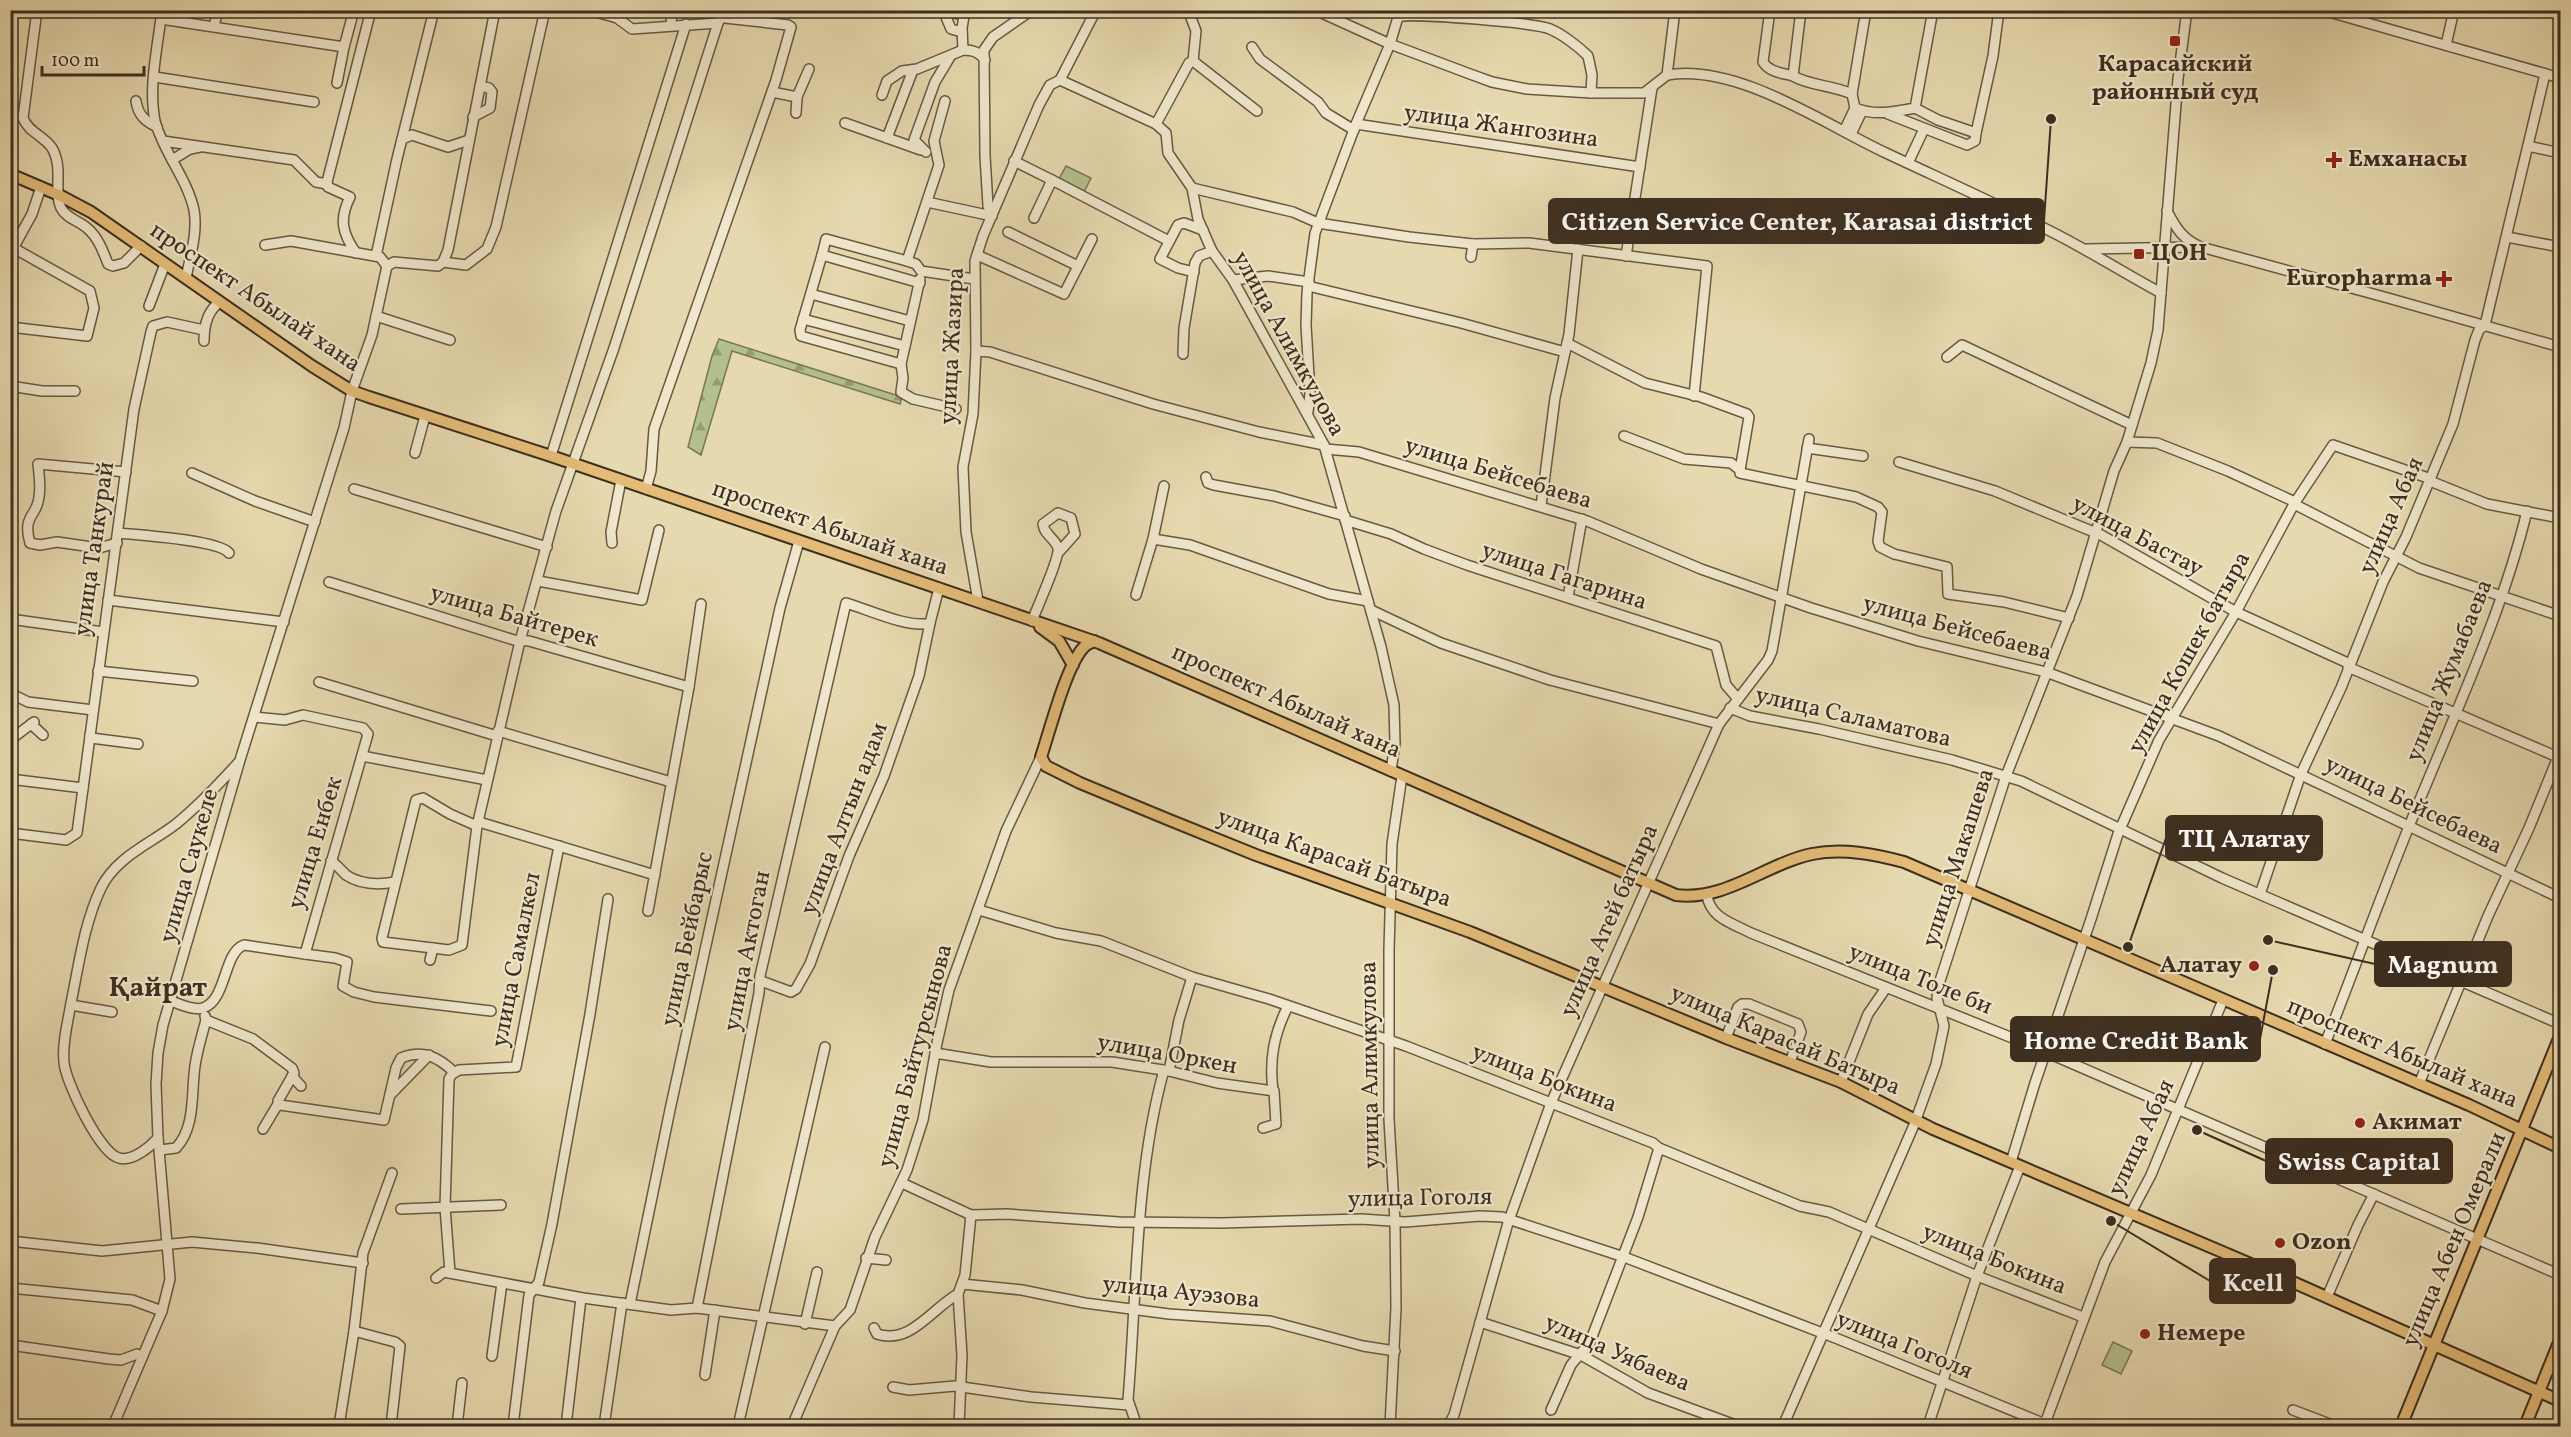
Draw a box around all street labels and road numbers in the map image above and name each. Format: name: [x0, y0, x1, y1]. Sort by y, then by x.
street label: улица Жангозина: [1402, 97, 1600, 157]
street label: проспект Абылай хана: [143, 215, 367, 381]
street label: улица Алимкулова: [1223, 245, 1353, 443]
street label: улица Жазира: [932, 266, 974, 426]
street label: улица Бейсебаева: [1400, 429, 1596, 519]
street label: улица Абая: [2351, 452, 2433, 580]
street label: улица Танкурай: [66, 459, 124, 639]
street label: проспект Абылай хана: [707, 473, 953, 585]
street label: улица Бастау: [2065, 488, 2209, 586]
street label: улица Гагарина: [1477, 534, 1651, 620]
street label: улица Кошек батыра: [2120, 546, 2260, 760]
street label: улица Жумабаева: [2398, 575, 2502, 767]
street label: улица Байтерек: [426, 577, 603, 657]
street label: улица Бейсебаева: [1859, 587, 2055, 671]
street label: проспект Абылай хана: [1166, 636, 1406, 768]
street label: улица Саламатова: [1751, 679, 1955, 757]
street label: улица Алтын адам: [793, 718, 897, 920]
street label: улица Бейсебаева: [2318, 748, 2508, 864]
street label: улица Макашева: [1914, 764, 2004, 952]
street label: улица Енбек: [280, 772, 352, 914]
street label: улица Саукеле: [152, 785, 228, 947]
street label: улица Карасай Батыра: [1212, 801, 1456, 917]
street label: улица Атей батыра: [1552, 819, 1668, 1023]
street label: улица Бейбарыс: [653, 849, 723, 1029]
street label: улица Актоган: [716, 868, 780, 1034]
street label: улица Самалкел: [483, 870, 551, 1050]
street label: улица Толе би: [1843, 936, 1997, 1024]
street label: улица Байтурсынова: [870, 940, 962, 1172]
street label: улица Алимкулова: [1352, 961, 1390, 1169]
street label: улица Карасай Батыра: [1665, 977, 1905, 1105]
street label: проспект Абылай хана: [2281, 990, 2523, 1118]
street label: улица Оркен: [1094, 1026, 1240, 1084]
street label: улица Бокина: [1466, 1036, 1622, 1122]
street label: улица Абая: [2100, 1074, 2184, 1202]
street label: улица Абен Омерали: [2394, 1127, 2516, 1353]
street label: улица Гоголя: [1347, 1181, 1493, 1217]
street label: улица Бокина: [1917, 1216, 2071, 1304]
street label: улица Ауэзова: [1101, 1268, 1261, 1318]
street label: улица Гоголя: [1831, 1303, 1977, 1389]
street label: улица Уябаева: [1538, 1307, 1696, 1401]

